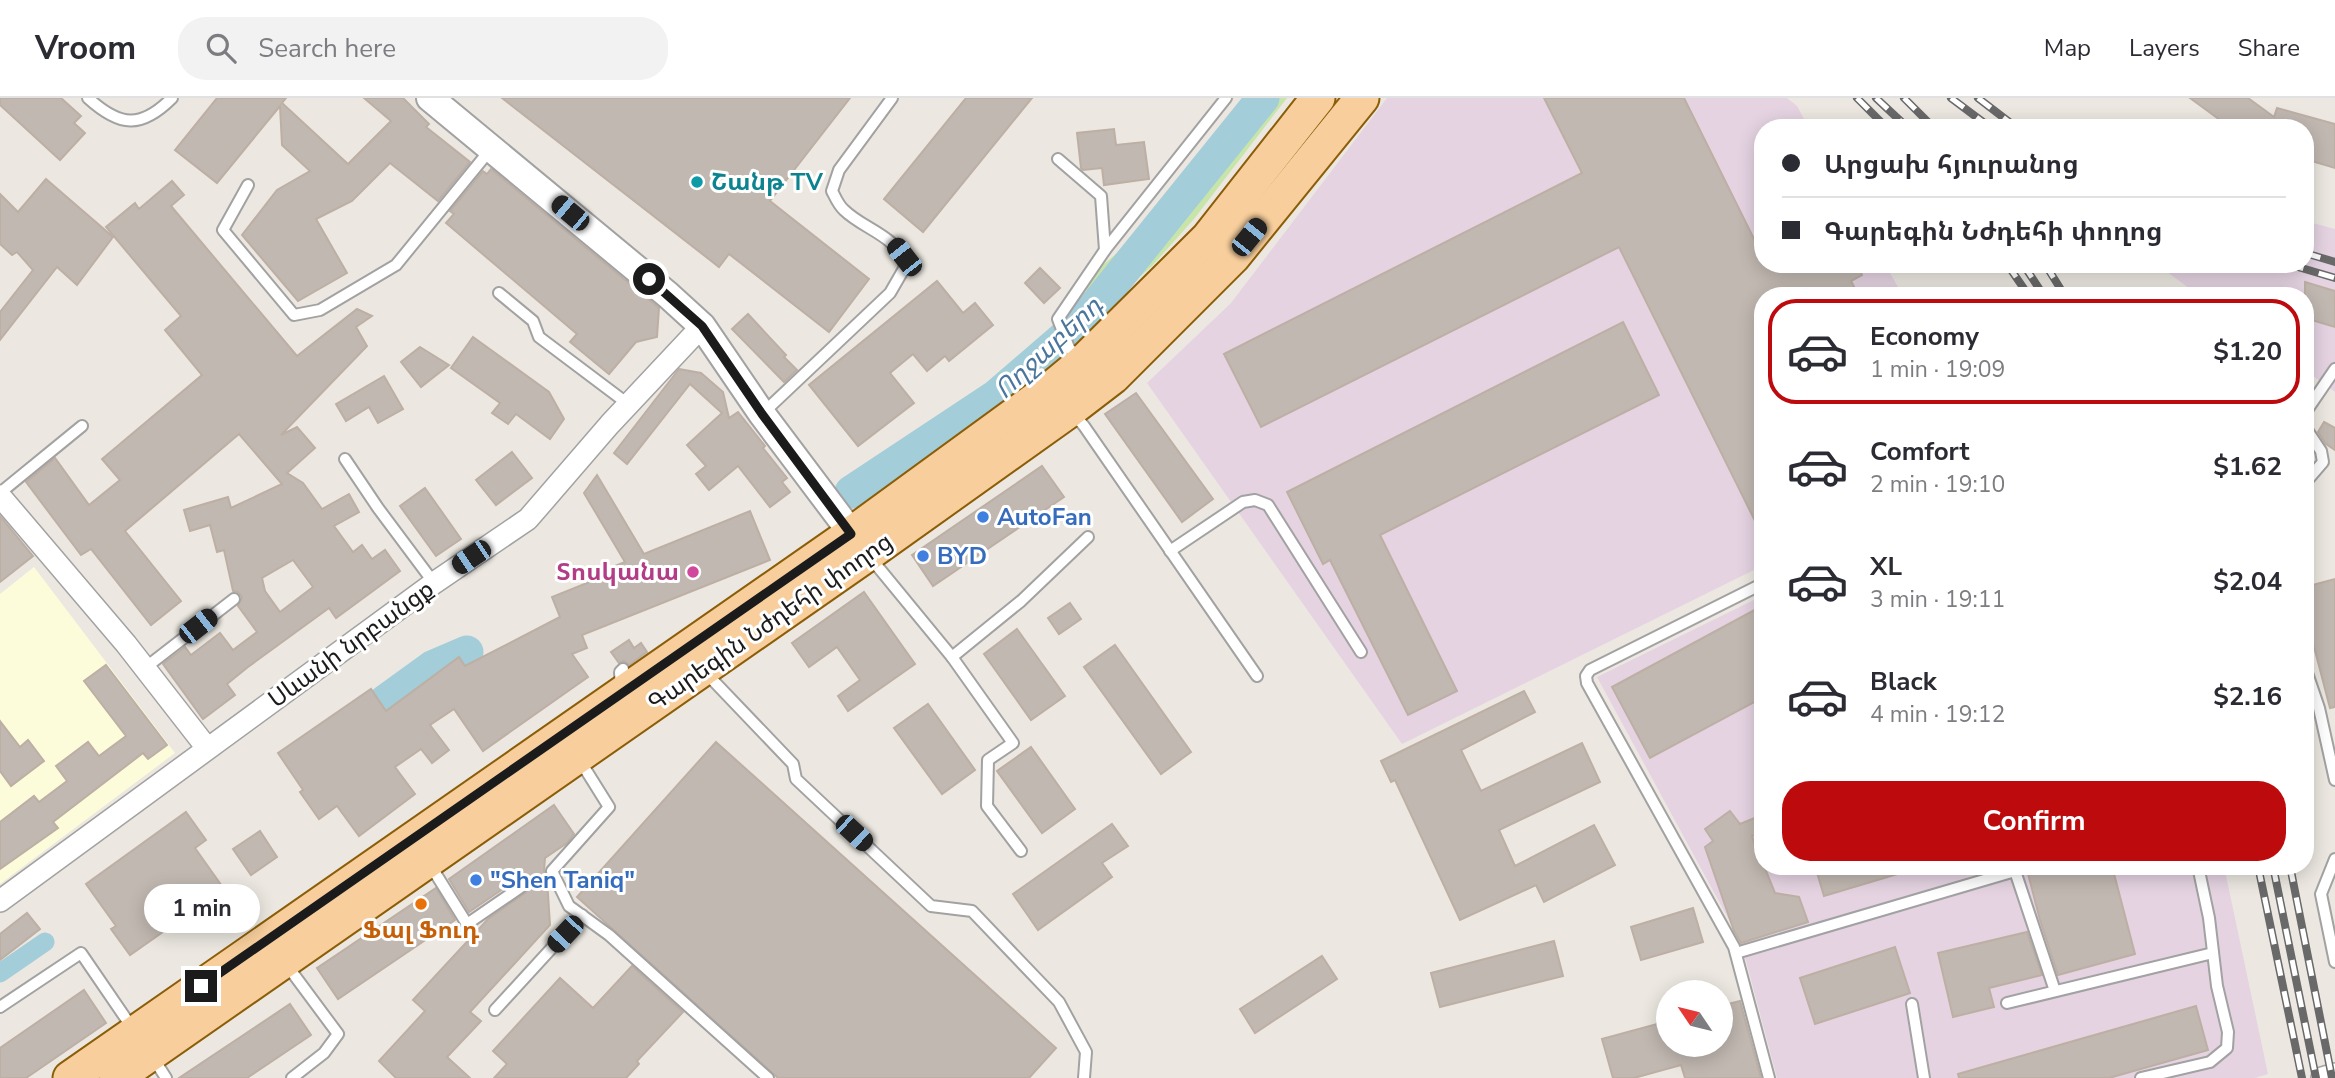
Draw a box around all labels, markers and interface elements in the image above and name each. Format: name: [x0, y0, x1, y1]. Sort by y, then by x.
search box: [178, 17, 668, 80]
text: Vroom: [35, 26, 136, 71]
icon: search: [202, 29, 240, 67]
text: Search here: [258, 31, 396, 66]
text: Map: [2044, 32, 2091, 64]
text: Layers: [2129, 32, 2200, 64]
text: Share: [2238, 32, 2300, 64]
text: Արցախ հյուրանոց: [1824, 147, 2079, 182]
place label: Շանթ TV: [711, 166, 824, 198]
marker: Շանթ TV: [689, 174, 705, 190]
car: [548, 191, 593, 235]
car: [1228, 214, 1271, 260]
text: Գարեգին Նժդեհի փողոց: [1824, 214, 2163, 249]
car: [883, 234, 926, 280]
route start: [633, 263, 665, 295]
water label: Ողջաբերդ: [987, 288, 1110, 406]
text: Economy: [1870, 319, 1979, 354]
icon: car: [1786, 320, 1849, 383]
text: $1.20: [2213, 334, 2282, 369]
text: 1 min · 19:09: [1870, 354, 2005, 385]
text: Comfort: [1870, 434, 1970, 469]
icon: car: [1786, 435, 1849, 498]
text: $1.62: [2213, 449, 2282, 484]
text: 2 min · 19:10: [1870, 469, 2005, 500]
place label: AutoFan: [997, 501, 1092, 533]
marker: AutoFan: [975, 509, 991, 525]
street label: Գարեգին Նժդեհի փողոց: [641, 525, 899, 719]
car: [448, 537, 495, 577]
place label: BYD: [937, 540, 987, 572]
marker: BYD: [915, 548, 931, 564]
text: XL: [1870, 549, 1902, 584]
icon: car: [1786, 550, 1849, 613]
place label: Տոսկանա: [557, 556, 679, 588]
marker: Տոսկանա: [685, 564, 701, 580]
text: $2.04: [2213, 564, 2282, 599]
street label: Սևանի նրբանցք: [262, 573, 440, 715]
text: 3 min · 19:11: [1870, 584, 2005, 615]
car: [175, 605, 222, 647]
text: Black: [1870, 664, 1937, 699]
icon: car: [1786, 665, 1849, 728]
text: $2.16: [2213, 679, 2282, 714]
text: 4 min · 19:12: [1870, 699, 2005, 730]
button: Confirm: [1782, 781, 2286, 861]
car: [832, 811, 877, 855]
place label: "Shen Taniq": [490, 864, 635, 896]
marker: "Shen Taniq": [468, 872, 484, 888]
callout: 1 min: [143, 884, 259, 934]
text: 1 min: [172, 893, 232, 924]
marker: Ֆալ Ֆուդ: [413, 896, 429, 912]
car: [543, 911, 588, 957]
place label: Ֆալ Ֆուդ: [363, 914, 480, 946]
route end: [185, 970, 217, 1002]
north arrow: [1656, 980, 1732, 1057]
map controls: [1656, 980, 1733, 1057]

